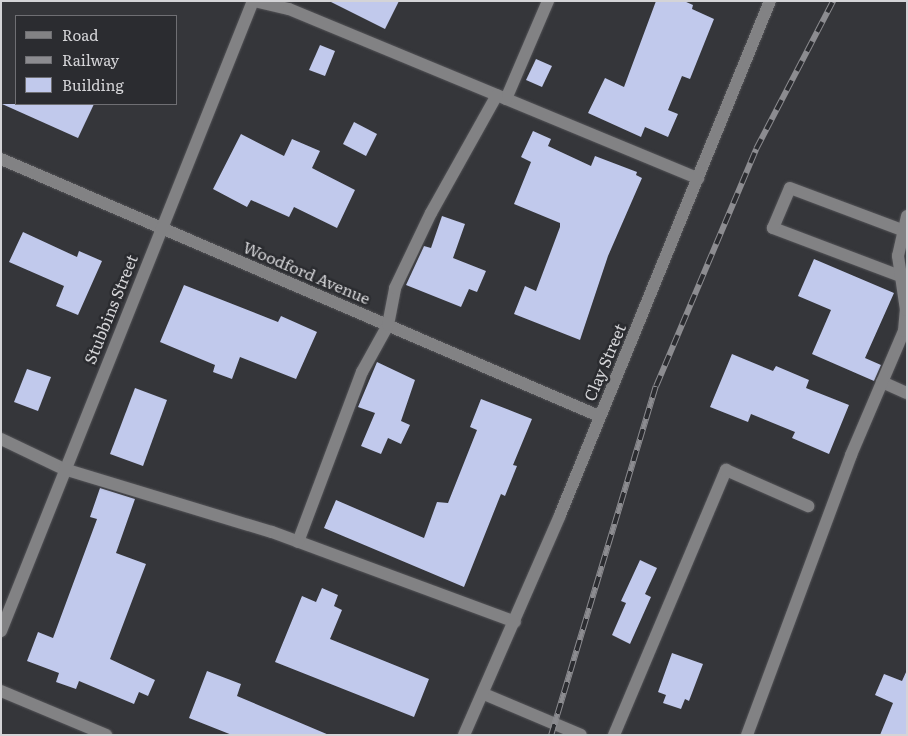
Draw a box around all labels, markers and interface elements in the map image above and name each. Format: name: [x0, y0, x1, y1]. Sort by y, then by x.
legend: [15, 15, 178, 105]
text: Road: [62, 23, 98, 46]
text: Railway: [62, 48, 119, 71]
text: Building: [62, 73, 124, 96]
street label: Woodford Avenue: [240, 237, 374, 307]
street label: Stubbins Street: [79, 251, 141, 367]
street label: Clay Street: [579, 320, 629, 404]

